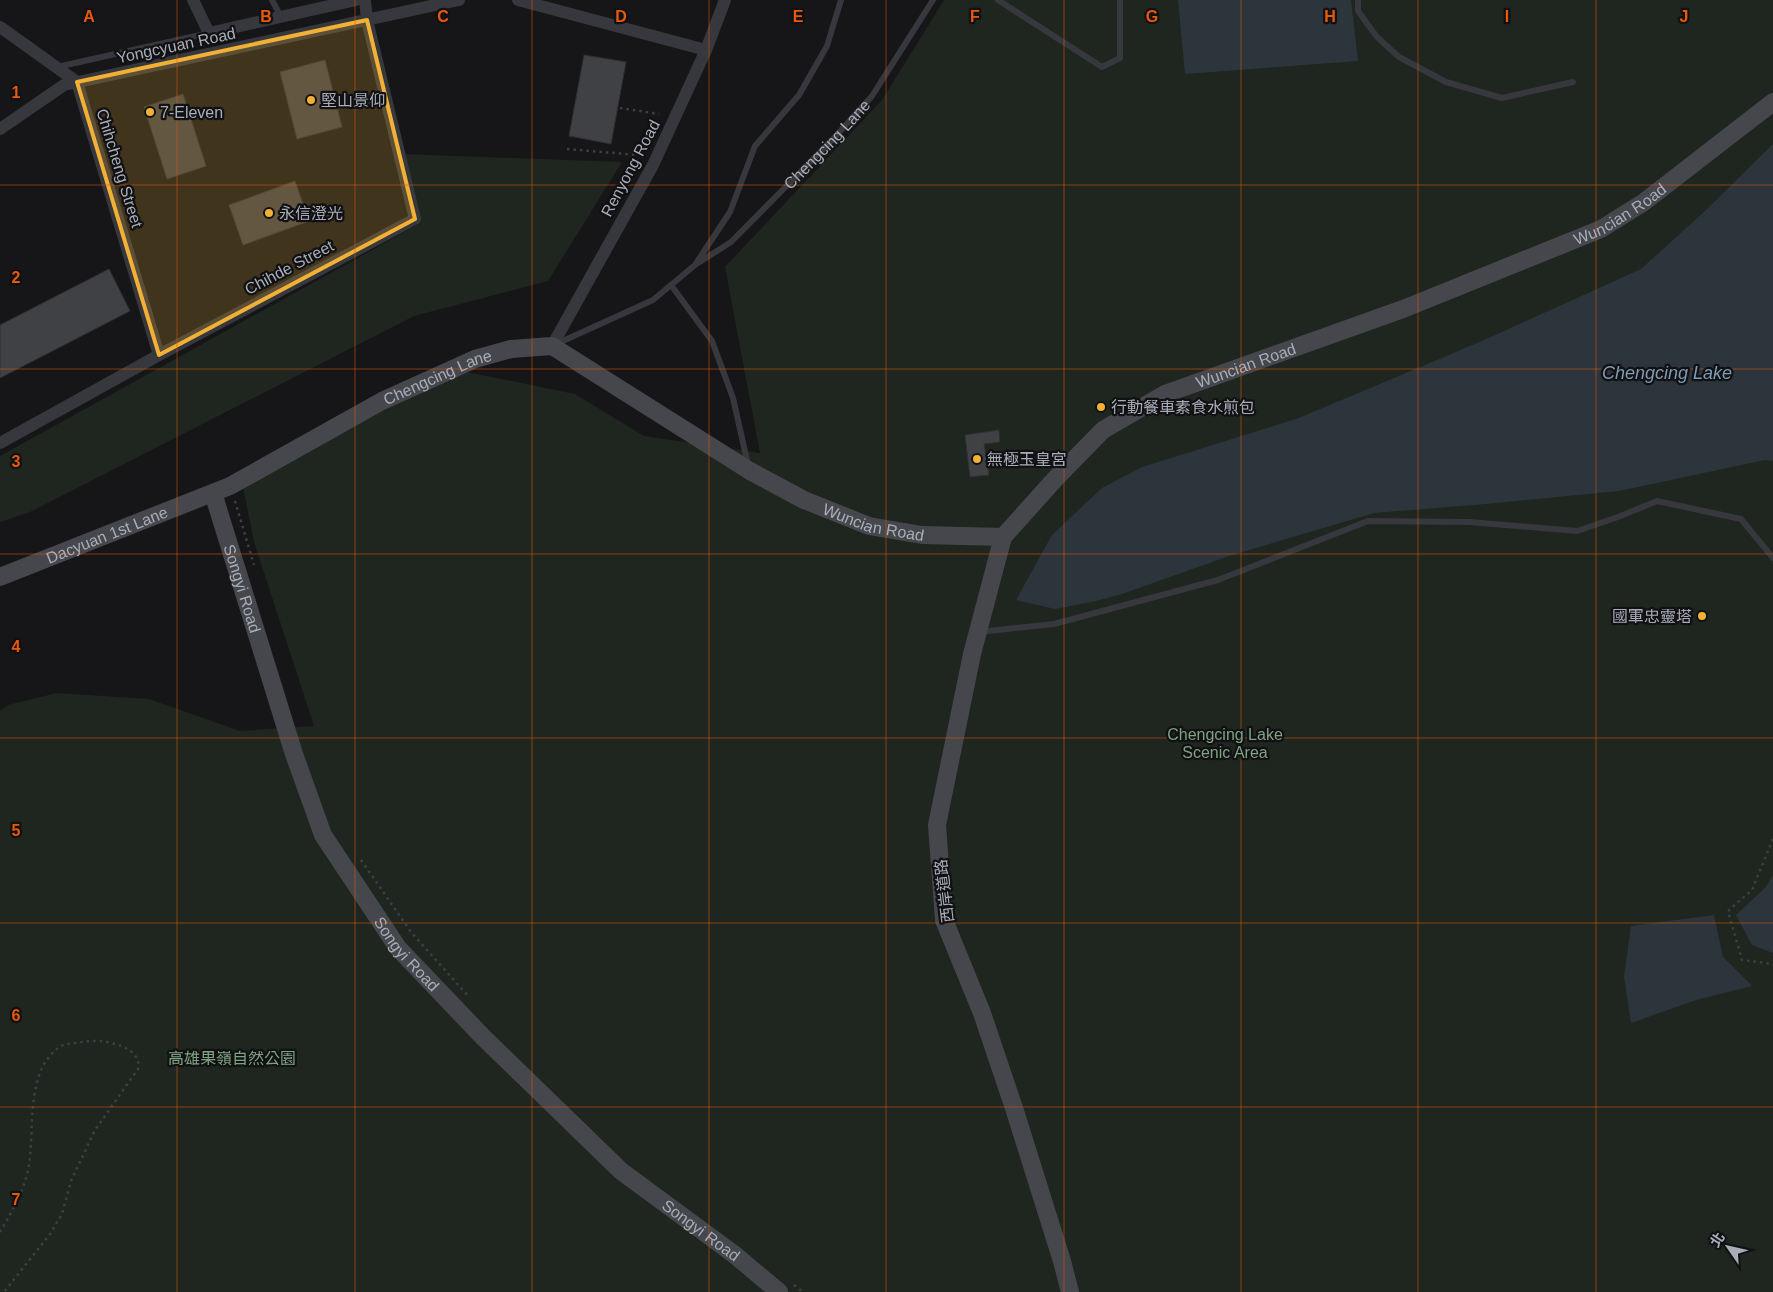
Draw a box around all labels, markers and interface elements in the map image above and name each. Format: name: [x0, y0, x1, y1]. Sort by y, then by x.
text: A: [83, 8, 95, 25]
text: B: [260, 8, 272, 25]
text: C: [437, 8, 449, 25]
text: D: [615, 8, 627, 25]
text: E: [793, 8, 804, 25]
text: F: [970, 8, 980, 25]
text: G: [1146, 8, 1158, 25]
text: H: [1324, 8, 1336, 25]
text: I: [1505, 8, 1509, 25]
text: J: [1680, 8, 1688, 25]
street label: Yongcyuan Road: [115, 25, 237, 66]
text: 1: [12, 84, 21, 101]
place label: 堅山景仰: [321, 92, 385, 109]
marker: 堅山景仰: [305, 94, 317, 106]
street label: Chengcing Lane: [781, 96, 873, 193]
place label: 7-Eleven: [160, 104, 223, 121]
marker: 7-Eleven: [144, 106, 156, 118]
street label: Chihcheng Street: [93, 107, 146, 230]
street label: Renyong Road: [598, 117, 663, 219]
street label: Wuncian Road: [1571, 180, 1669, 248]
place label: 永信澄光: [279, 205, 343, 222]
marker: 永信澄光: [263, 207, 275, 219]
street label: Chihde Street: [242, 237, 337, 298]
text: 2: [12, 269, 21, 286]
street label: Wuncian Road: [1194, 340, 1298, 391]
street label: Chengcing Lane: [381, 347, 494, 408]
water label: Chengcing Lake: [1602, 363, 1732, 383]
place label: 行動餐車素食水煎包: [1111, 399, 1255, 416]
marker: 行動餐車素食水煎包: [1095, 401, 1107, 413]
place label: 無極玉皇宮: [987, 451, 1067, 468]
text: 3: [12, 453, 21, 470]
marker: 無極玉皇宮: [971, 453, 983, 465]
street label: Wuncian Road: [820, 500, 925, 544]
street label: Dacyuan 1st Lane: [44, 503, 170, 567]
street label: Songyi Road: [220, 542, 264, 635]
place label: 國軍忠靈塔: [1612, 608, 1692, 625]
marker: 國軍忠靈塔: [1696, 610, 1708, 622]
text: 4: [12, 638, 21, 655]
park label: Chengcing Lake Scenic Area: [1167, 726, 1283, 761]
text: 5: [12, 822, 21, 839]
street label: 西岸道路: [932, 858, 957, 924]
street label: Songyi Road: [371, 914, 442, 995]
text: 6: [12, 1007, 21, 1024]
park label: 高雄果嶺自然公園: [168, 1050, 296, 1067]
text: 7: [12, 1191, 21, 1208]
street label: Songyi Road: [659, 1196, 743, 1265]
north arrow: [1703, 1222, 1753, 1272]
text: 北: [1707, 1229, 1728, 1250]

